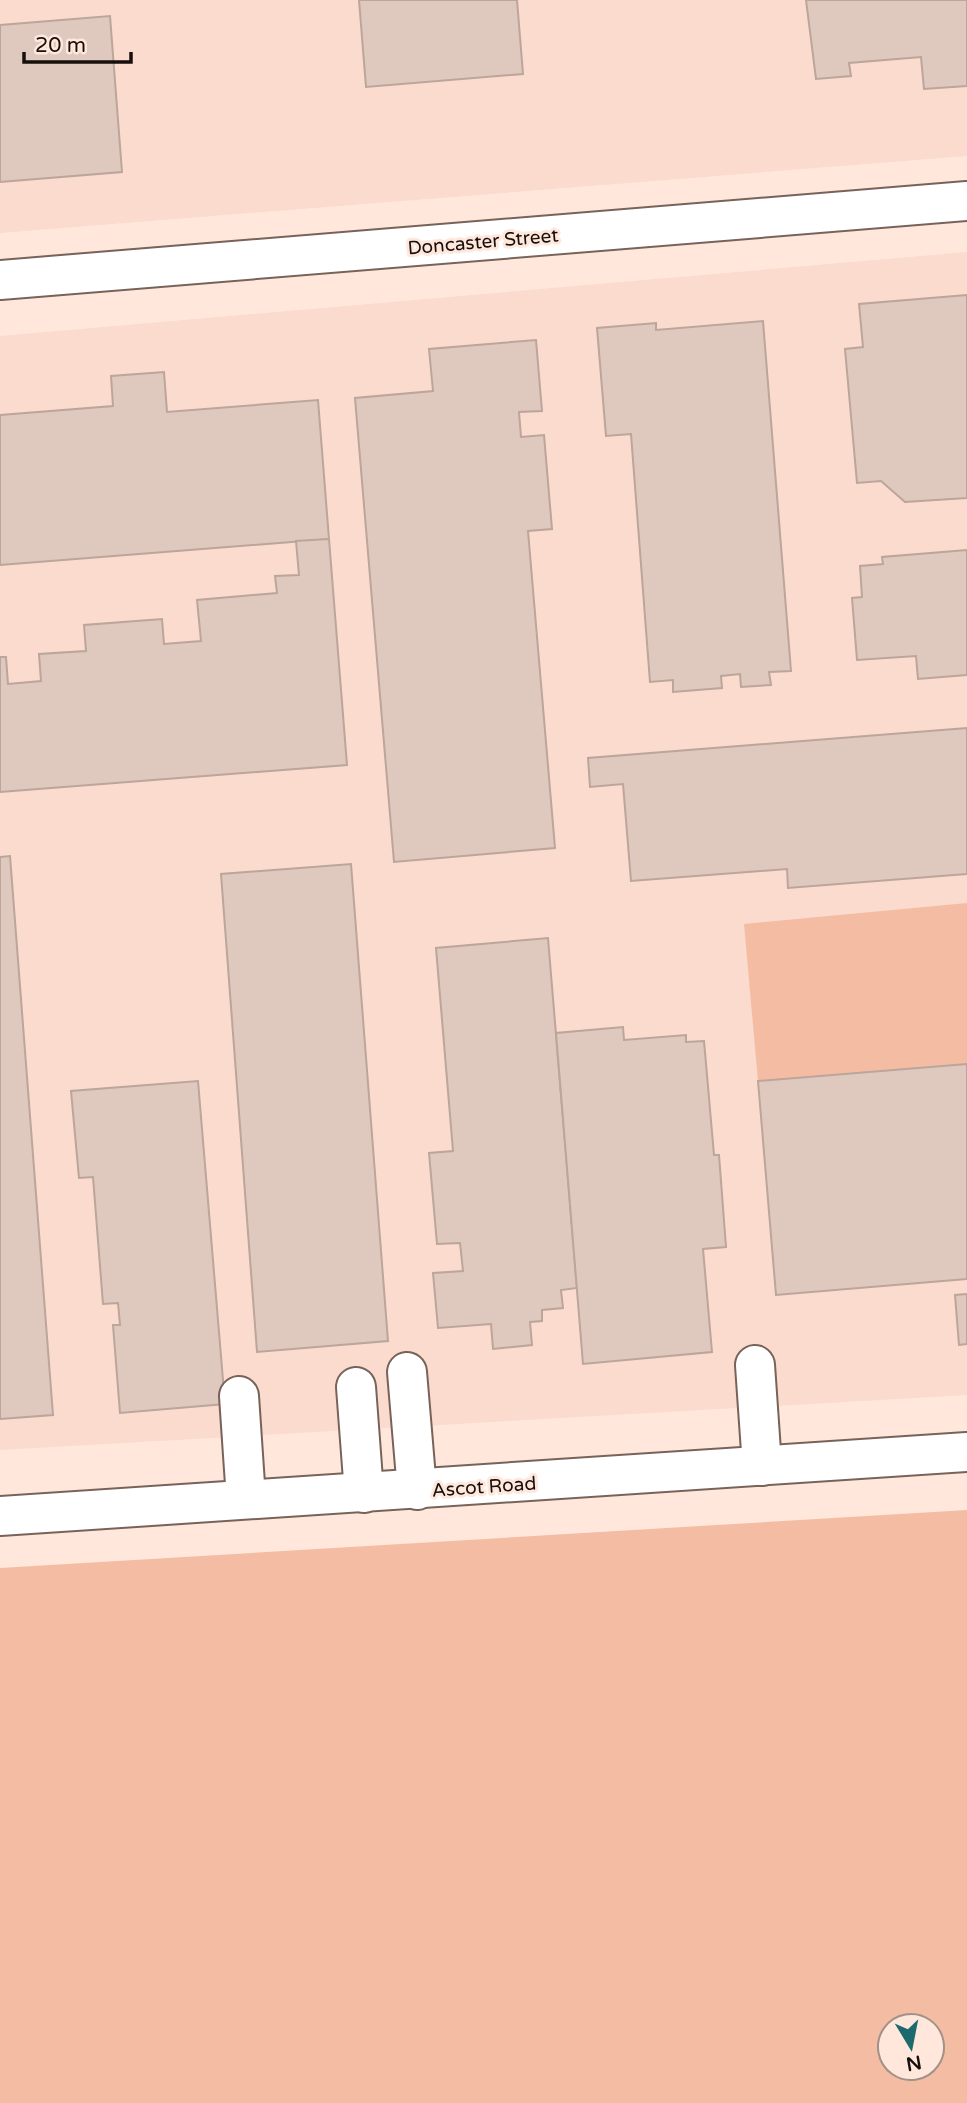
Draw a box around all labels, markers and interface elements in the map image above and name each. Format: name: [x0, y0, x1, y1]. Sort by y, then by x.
scale bar: [24, 21, 131, 65]
text: 20 m: [35, 33, 86, 58]
street label: Doncaster Street: [407, 224, 559, 260]
street label: Ascot Road: [431, 1472, 537, 1502]
north arrow: [876, 2012, 946, 2082]
text: N: [904, 2051, 923, 2075]

